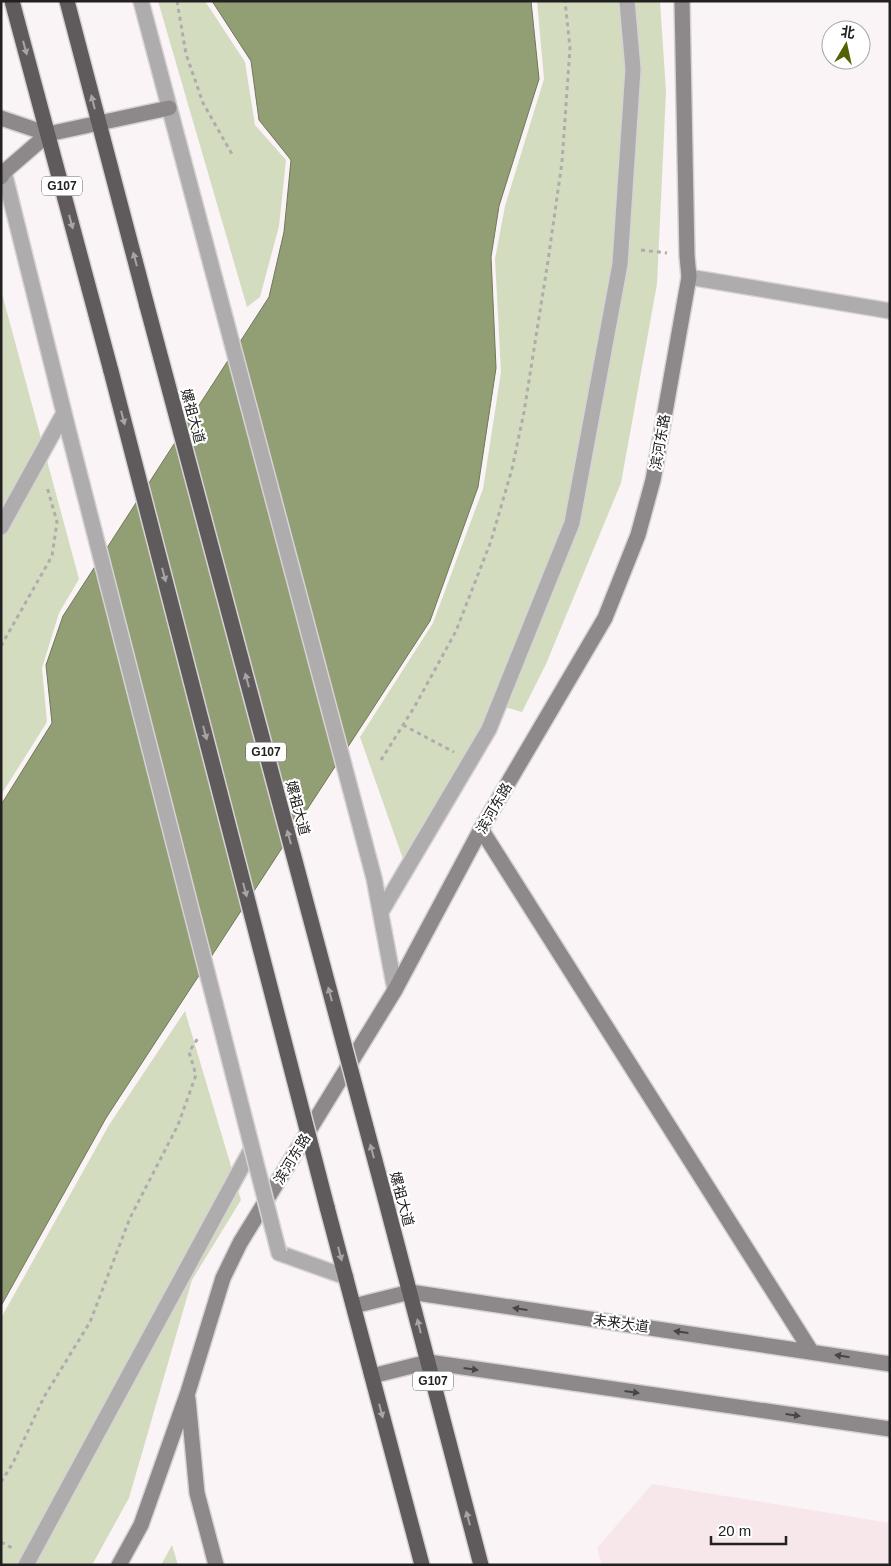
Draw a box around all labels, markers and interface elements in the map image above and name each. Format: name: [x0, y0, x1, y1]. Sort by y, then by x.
north arrow: [821, 20, 871, 70]
text: 北: [840, 23, 856, 41]
one-way arrow: [21, 41, 29, 56]
one-way arrow: [88, 95, 96, 110]
road number: G107: [42, 177, 82, 196]
one-way arrow: [68, 215, 76, 230]
one-way arrow: [130, 252, 138, 267]
street label: 嫘祖大道: [178, 387, 208, 445]
one-way arrow: [119, 411, 127, 426]
street label: 滨河东路: [647, 413, 673, 471]
one-way arrow: [160, 568, 168, 583]
one-way arrow: [243, 672, 251, 688]
one-way arrow: [201, 725, 209, 740]
road number: G107: [246, 742, 286, 762]
street label: 嫘祖大道: [283, 779, 313, 837]
street label: 滨河东路: [473, 780, 515, 836]
one-way arrow: [284, 829, 292, 844]
one-way arrow: [242, 883, 250, 898]
one-way arrow: [326, 986, 334, 1001]
street label: 滨河东路: [271, 1131, 313, 1187]
one-way arrow: [368, 1144, 376, 1159]
street label: 嫘祖大道: [387, 1170, 417, 1228]
one-way arrow: [336, 1246, 344, 1262]
one-way arrow: [512, 1304, 528, 1312]
street label: 未来大道: [592, 1311, 650, 1335]
one-way arrow: [415, 1319, 423, 1334]
one-way arrow: [673, 1328, 689, 1336]
one-way arrow: [833, 1352, 849, 1360]
one-way arrow: [464, 1365, 480, 1373]
road number: G107: [413, 1372, 453, 1390]
one-way arrow: [624, 1388, 640, 1396]
one-way arrow: [378, 1404, 386, 1419]
one-way arrow: [785, 1412, 801, 1420]
one-way arrow: [464, 1510, 472, 1525]
scale bar: [711, 1514, 786, 1546]
text: 20 m: [718, 1522, 751, 1539]

